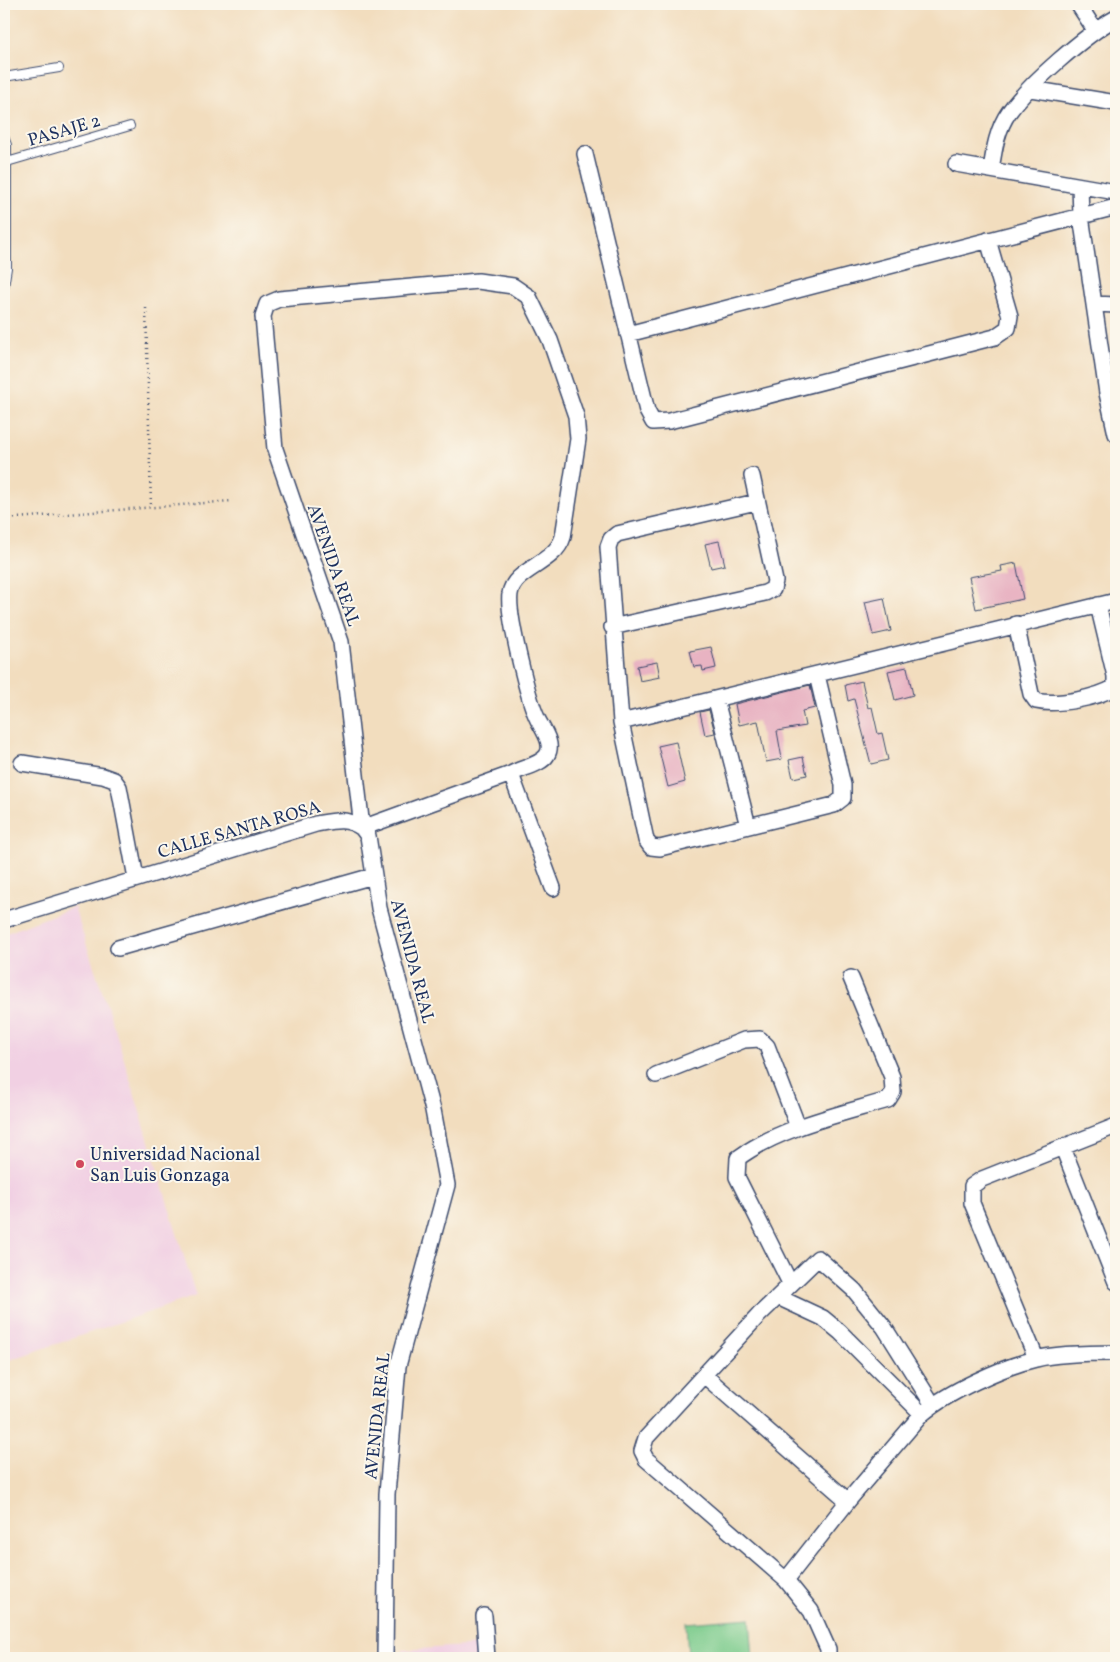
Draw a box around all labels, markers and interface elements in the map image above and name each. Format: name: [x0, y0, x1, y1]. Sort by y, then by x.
street label: PASAJE 2: [25, 109, 104, 154]
street label: AVENIDA REAL: [300, 501, 365, 630]
street label: CALLE SANTA ROSA: [155, 795, 324, 866]
street label: AVENIDA REAL: [383, 897, 440, 1026]
place label: Universidad Nacional San Luis Gonzaga: [90, 1143, 260, 1189]
marker: Universidad Nacional San Luis Gonzaga: [74, 1158, 86, 1170]
street label: AVENIDA REAL: [359, 1351, 398, 1481]

